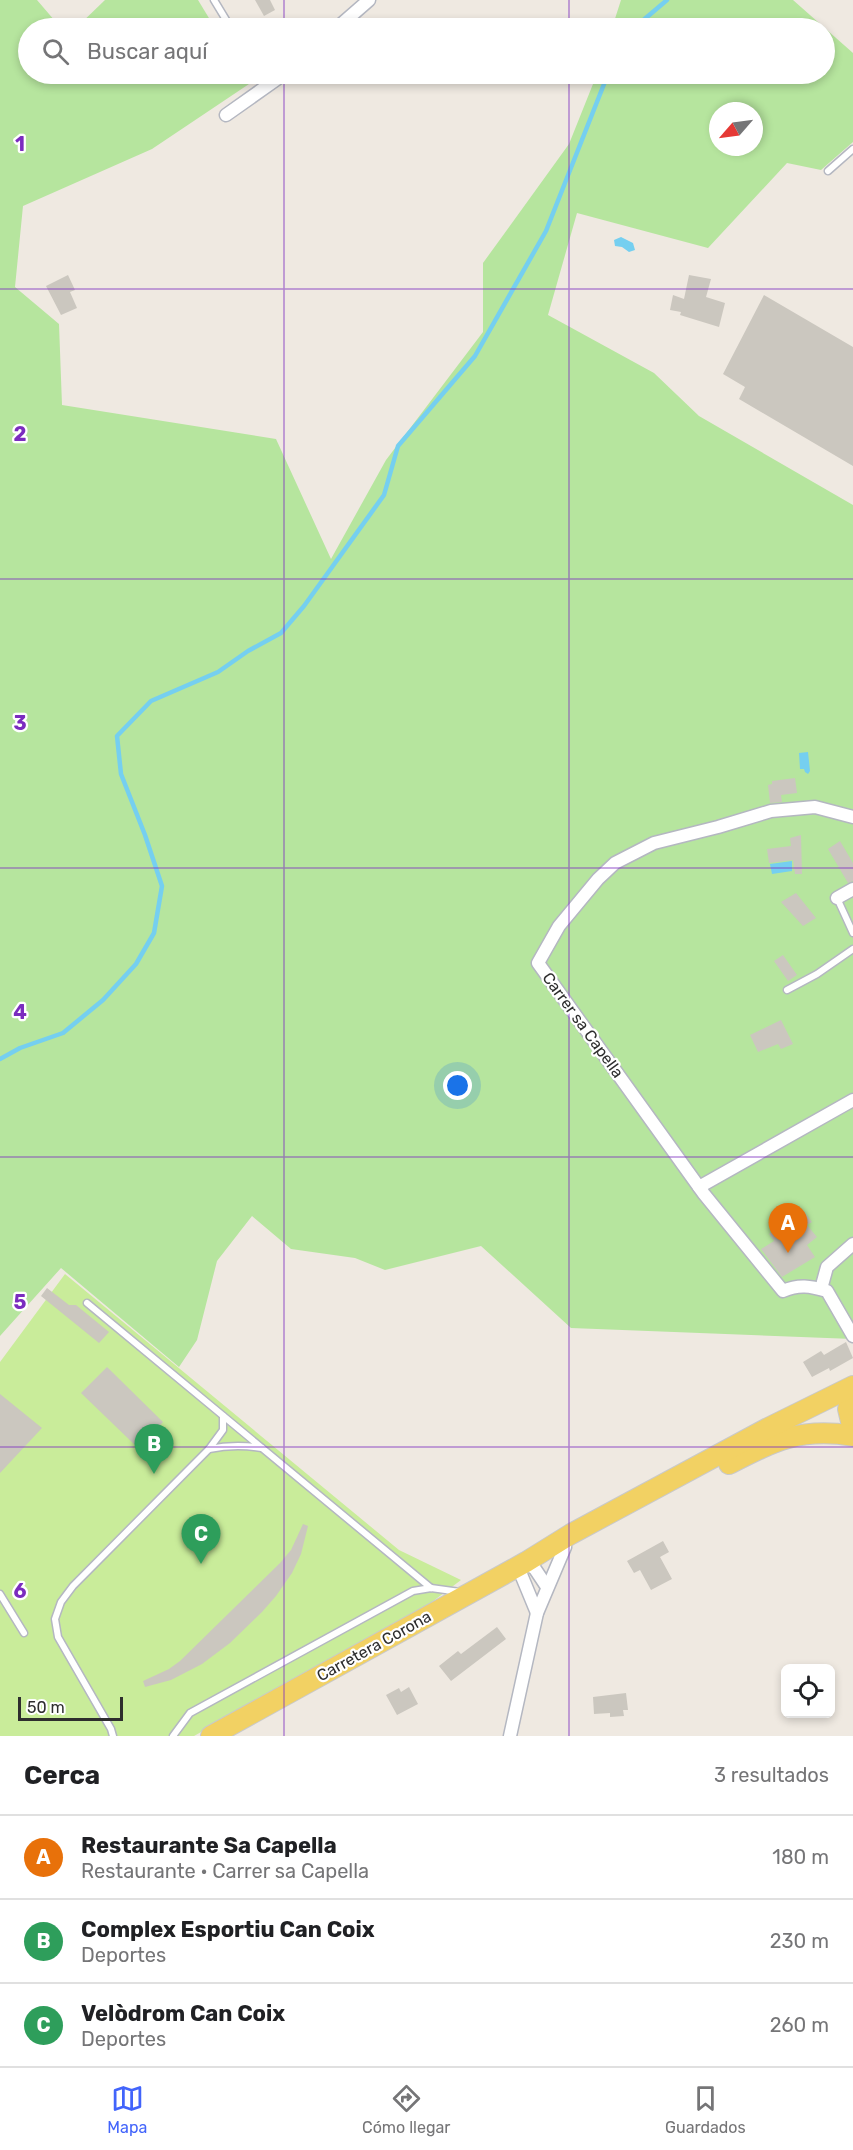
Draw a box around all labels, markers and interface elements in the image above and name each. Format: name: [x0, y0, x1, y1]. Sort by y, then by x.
search box: [18, 18, 835, 84]
icon: search: [39, 35, 72, 68]
text: Buscar aquí: [87, 38, 208, 65]
north arrow: [709, 102, 763, 156]
text: 1: [15, 132, 25, 156]
text: 2: [14, 422, 27, 446]
text: 3: [13, 711, 27, 735]
street label: Carrer sa Capella: [538, 969, 628, 1081]
text: 4: [13, 1000, 27, 1024]
your location: [443, 1071, 472, 1100]
pin: A: [768, 1204, 808, 1253]
text: 5: [14, 1290, 27, 1314]
pin: B: [134, 1424, 174, 1474]
pin: C: [182, 1514, 220, 1564]
text: 6: [13, 1579, 27, 1603]
street label: Carretera Corona: [314, 1607, 434, 1685]
map controls: [781, 1664, 835, 1718]
button: locate: [781, 1664, 835, 1718]
scale bar: [18, 1694, 123, 1722]
text: 50 m: [27, 1698, 65, 1717]
text: Cerca: [24, 1760, 100, 1791]
text: 3 resultados: [714, 1763, 829, 1787]
text: Restaurante Sa Capella: [81, 1832, 337, 1859]
text: A: [36, 1845, 51, 1869]
text: 180 m: [772, 1845, 829, 1869]
text: Restaurante · Carrer sa Capella: [81, 1859, 369, 1883]
text: Complex Esportiu Can Coix: [81, 1916, 375, 1943]
text: B: [36, 1929, 51, 1953]
text: 230 m: [770, 1929, 829, 1953]
text: Deportes: [81, 1943, 166, 1967]
text: Velòdrom Can Coix: [81, 2000, 285, 2027]
text: C: [36, 2013, 51, 2037]
text: 260 m: [770, 2013, 829, 2037]
text: Deportes: [81, 2027, 166, 2051]
tab: Mapa: [107, 2082, 147, 2137]
tab: Cómo llegar: [362, 2082, 450, 2137]
tab: Guardados: [665, 2082, 746, 2137]

